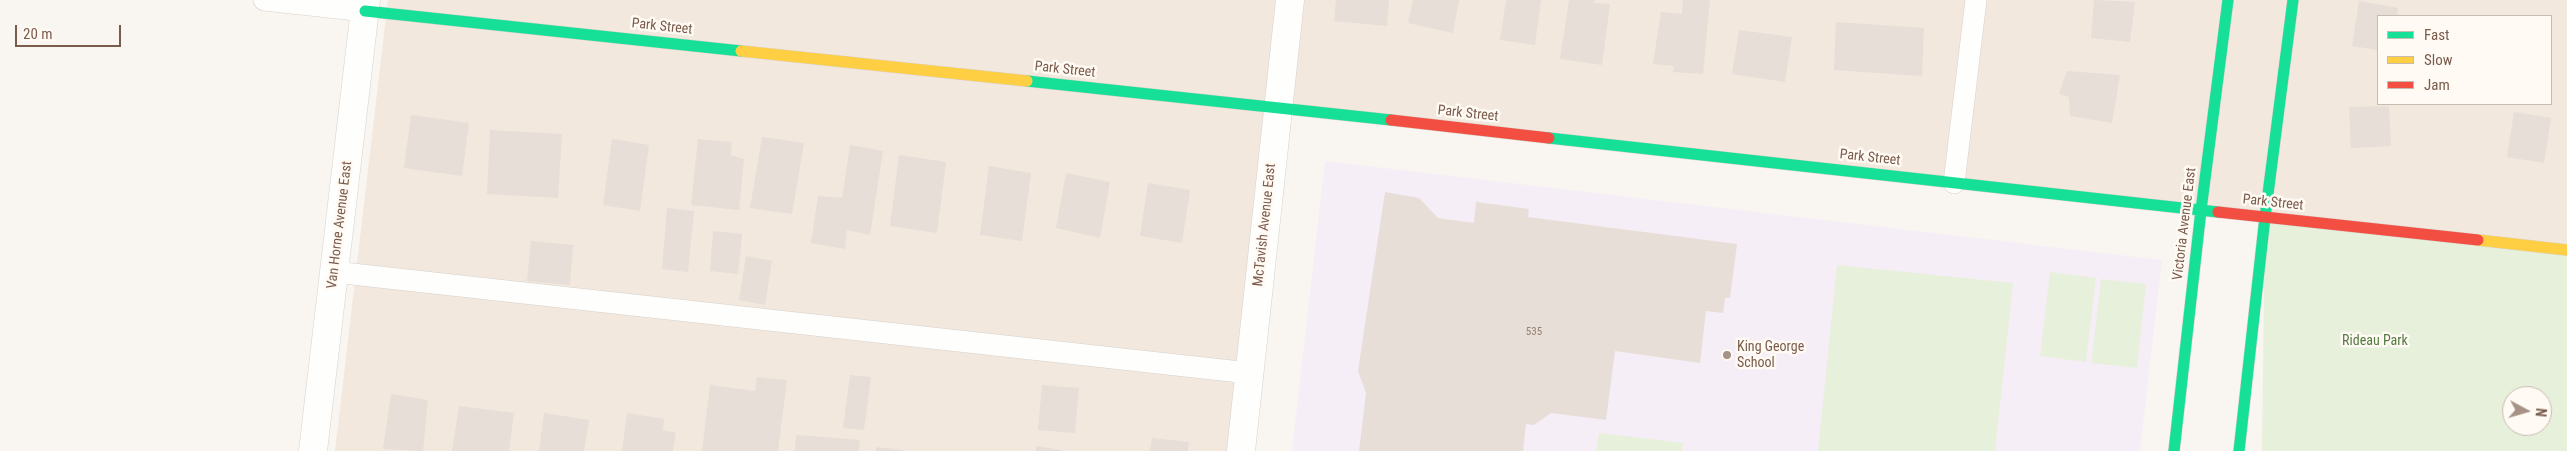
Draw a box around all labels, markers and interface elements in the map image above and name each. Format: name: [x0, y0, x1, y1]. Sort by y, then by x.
scale bar: [18, 15, 124, 47]
street label: Park Street: [631, 15, 693, 39]
legend: [2377, 15, 2552, 105]
text: 20 m: [23, 25, 53, 43]
text: Fast: [2424, 26, 2449, 44]
text: Slow: [2424, 51, 2453, 69]
street label: Park Street: [1034, 58, 1096, 82]
text: Jam: [2424, 76, 2450, 94]
street label: Park Street: [1437, 102, 1499, 126]
street label: Park Street: [1839, 146, 1901, 170]
street label: Van Horne Avenue East: [324, 160, 356, 290]
street label: McTavish Avenue East: [1250, 163, 1280, 287]
street label: Victoria Avenue East: [2170, 167, 2200, 281]
street label: Park Street: [2242, 191, 2304, 215]
house number: 535: [1526, 325, 1542, 339]
park label: Rideau Park: [2342, 333, 2408, 349]
place label: King George School: [1737, 339, 1804, 372]
marker: King George School: [1721, 349, 1733, 361]
north arrow: [2502, 386, 2552, 436]
text: N: [2533, 407, 2549, 418]

